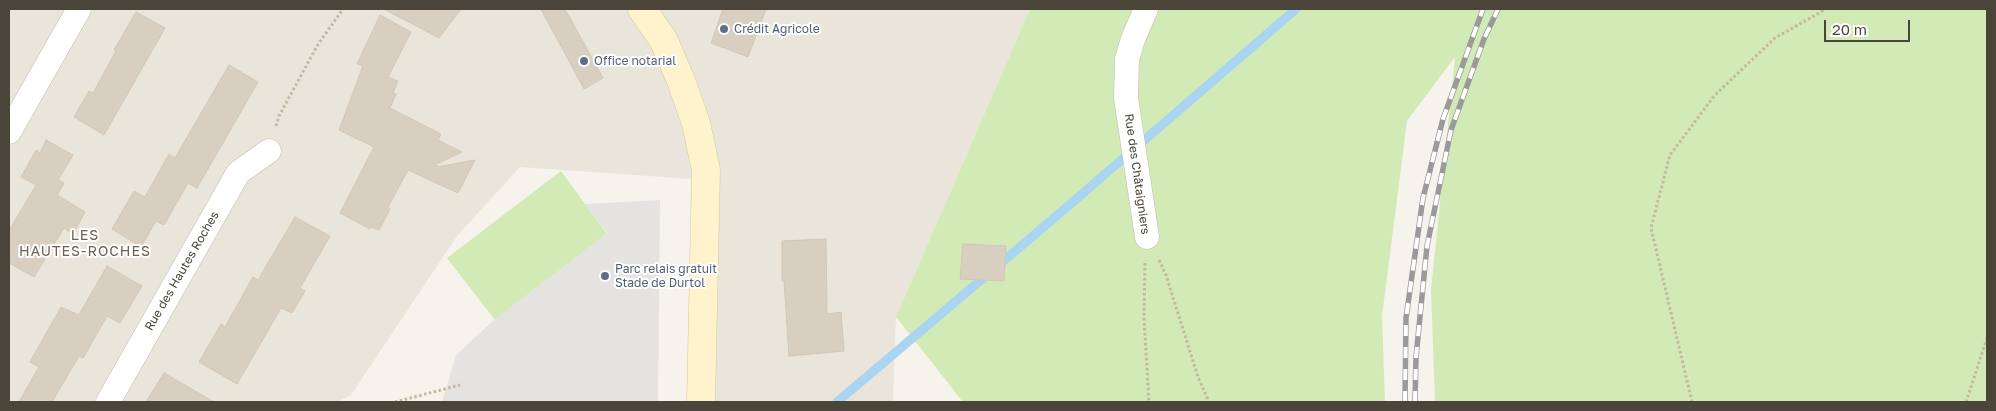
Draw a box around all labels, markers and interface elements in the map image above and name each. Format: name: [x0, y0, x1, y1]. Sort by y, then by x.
scale bar: [1826, 10, 1912, 42]
text: 20 m: [1832, 20, 1867, 38]
place label: Crédit Agricole: [734, 22, 820, 36]
marker: Crédit Agricole: [718, 23, 730, 35]
place label: Office notarial: [594, 54, 676, 68]
marker: Office notarial: [578, 55, 590, 67]
street label: Rue des Châtaigniers: [1121, 113, 1153, 235]
street label: Rue des Hautes Roches: [142, 209, 222, 333]
district label: LES HAUTES-ROCHES: [17, 228, 153, 260]
place label: Parc relais gratuit Stade de Durtol: [615, 262, 717, 290]
marker: Parc relais gratuit Stade de Durtol: [599, 270, 611, 282]

